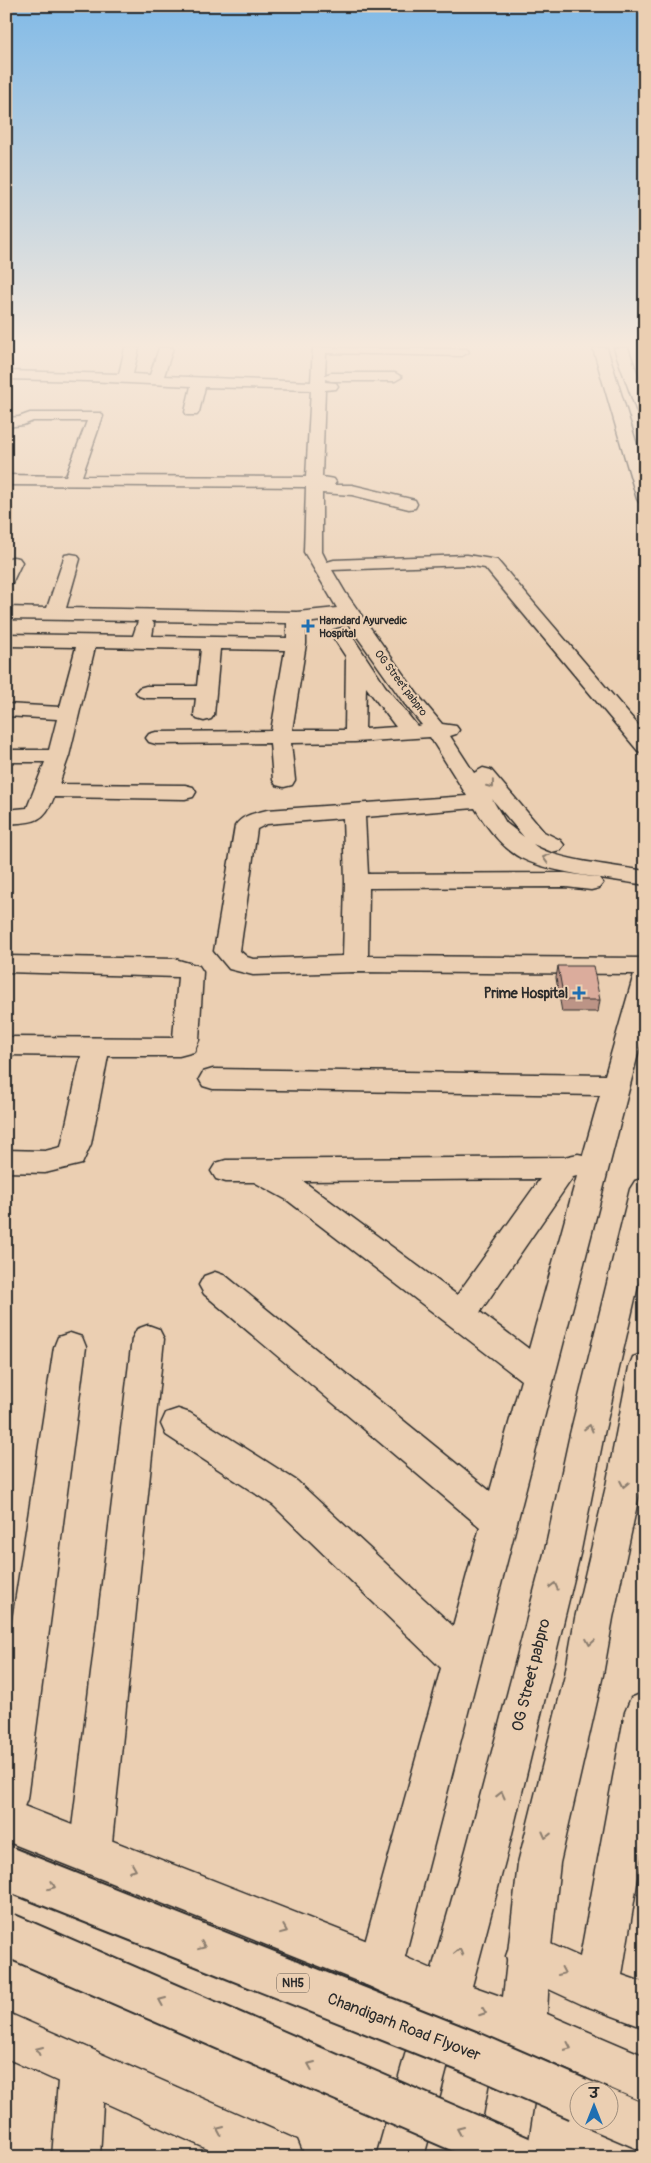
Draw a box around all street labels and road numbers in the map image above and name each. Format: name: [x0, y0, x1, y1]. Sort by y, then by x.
street label: OG Street pabpro: [372, 647, 430, 719]
street label: OG Street pabpro: [507, 1616, 555, 1733]
road number: NH5: [277, 1974, 309, 1992]
street label: Chandigarh Road Flyover: [325, 1989, 484, 2066]

